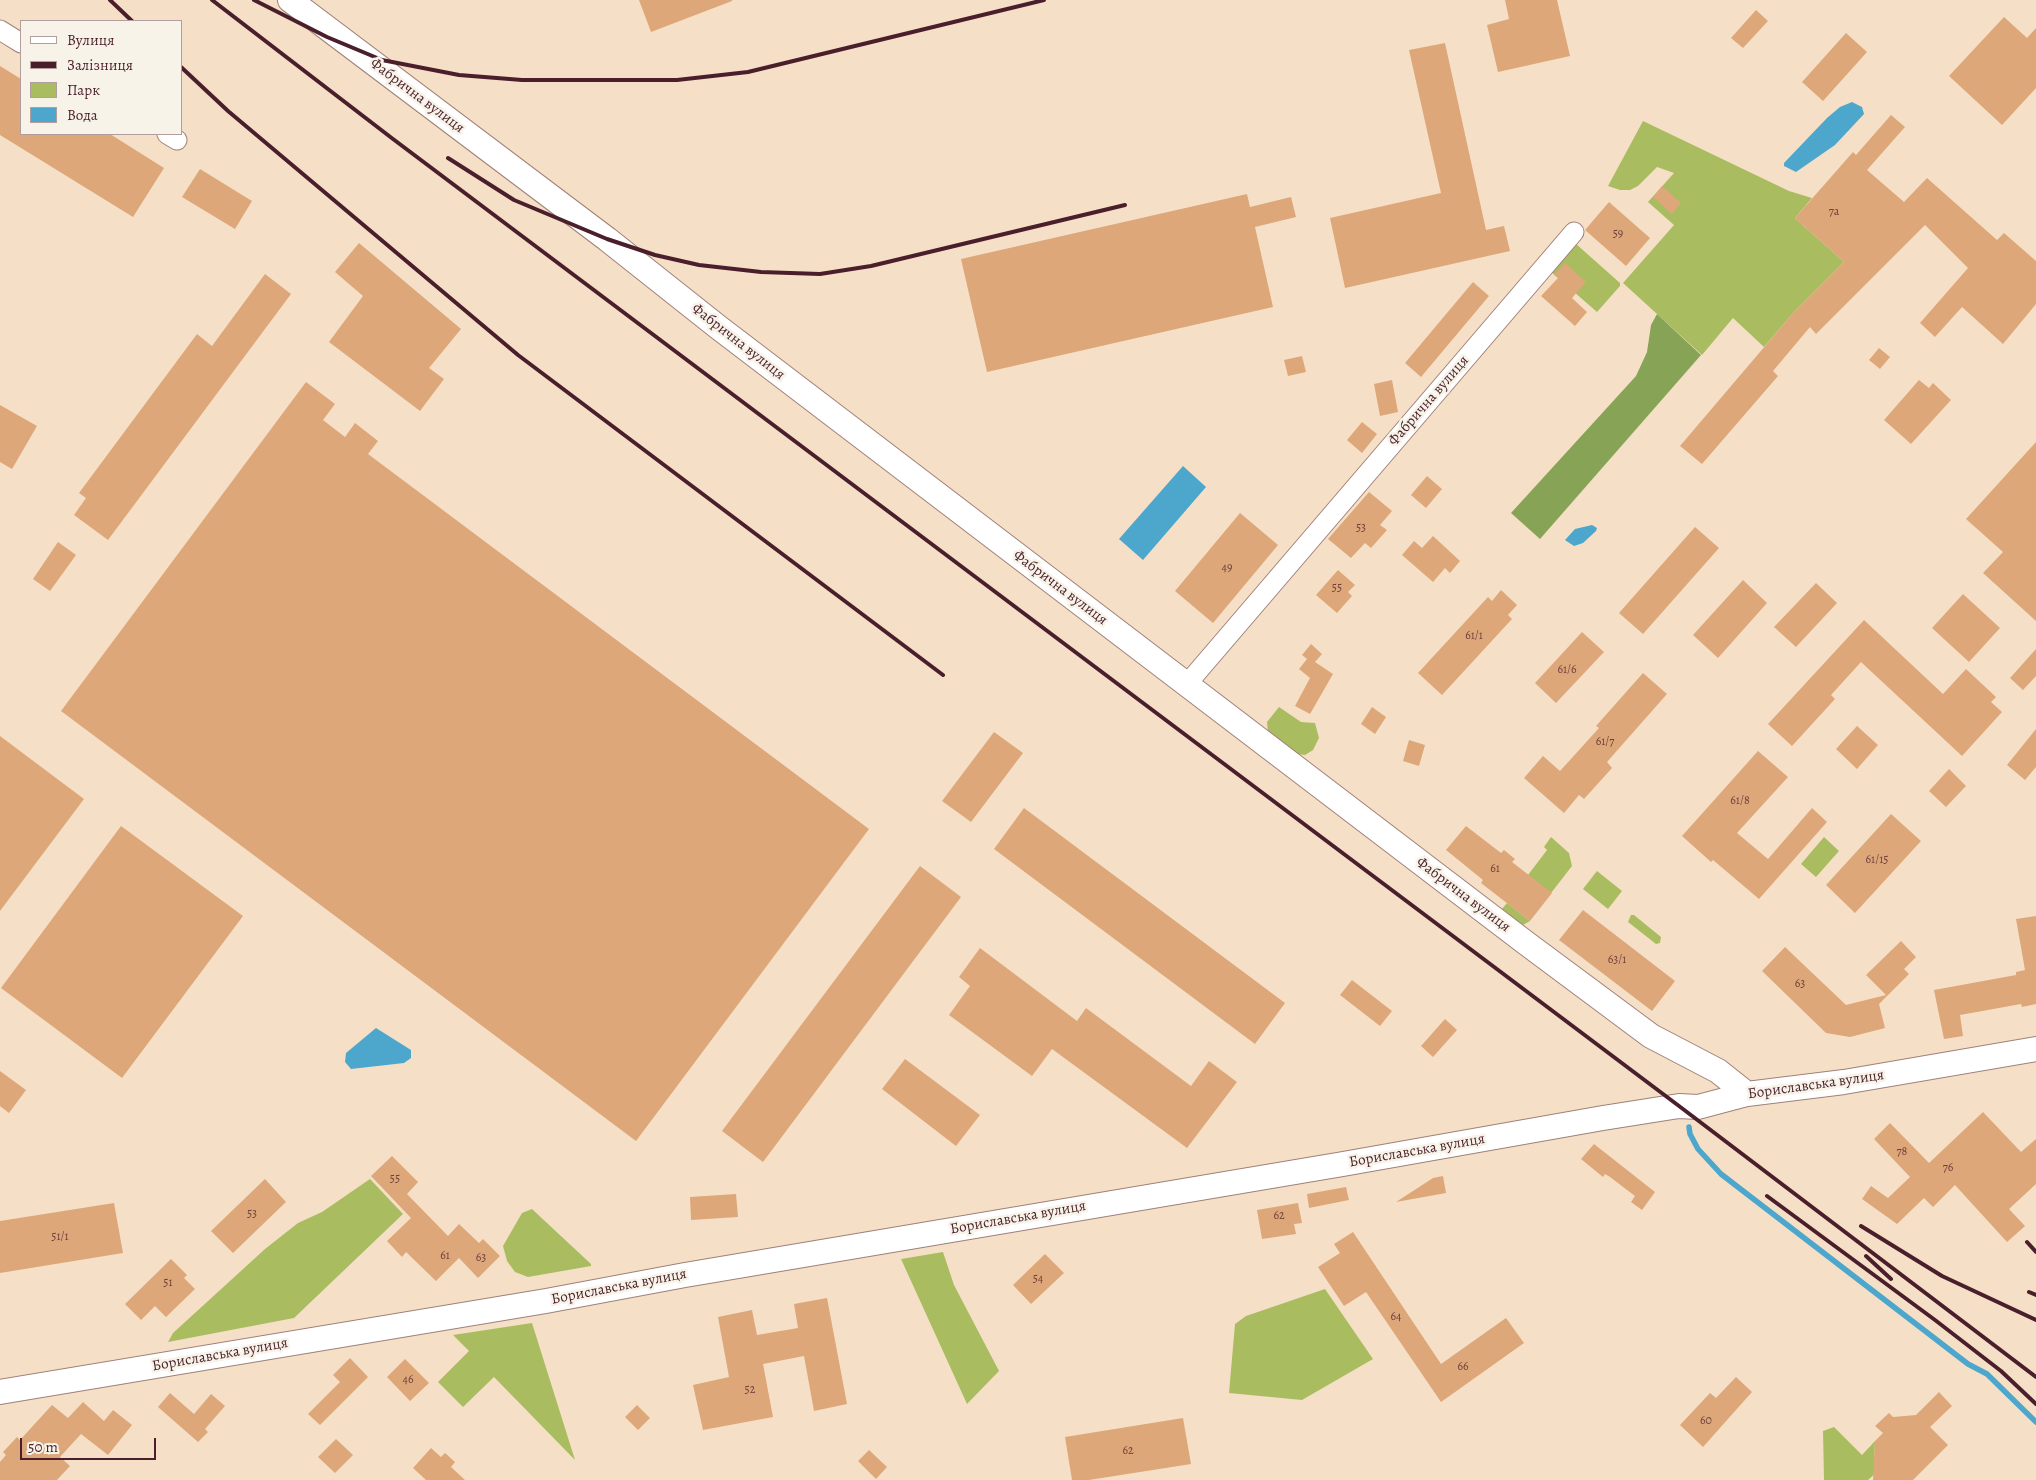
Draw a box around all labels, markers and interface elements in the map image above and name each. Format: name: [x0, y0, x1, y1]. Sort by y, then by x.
legend: [20, 20, 182, 135]
text: Вулиця: [67, 30, 114, 50]
text: Залізниця: [67, 55, 133, 75]
street label: Фабрична вулиця: [366, 55, 468, 137]
text: Парк: [67, 80, 100, 100]
text: Вода: [67, 105, 98, 125]
house number: 7а: [1829, 205, 1839, 219]
house number: 59: [1613, 227, 1623, 241]
street label: Фабрична вулиця: [688, 300, 788, 384]
street label: Фабрична вулиця: [1385, 352, 1473, 450]
house number: 53: [1356, 521, 1366, 535]
street label: Фабрична вулиця: [1009, 547, 1111, 629]
house number: 49: [1222, 561, 1232, 575]
house number: 55: [1332, 581, 1342, 595]
house number: 61/1: [1465, 629, 1483, 643]
house number: 61/6: [1557, 663, 1577, 677]
house number: 61/7: [1596, 735, 1614, 749]
house number: 61/8: [1730, 794, 1750, 808]
house number: 61/15: [1866, 853, 1888, 867]
street label: Фабрична вулиця: [1412, 854, 1514, 936]
house number: 61: [1490, 862, 1500, 876]
house number: 63/1: [1608, 953, 1626, 967]
house number: 63: [1795, 977, 1805, 991]
street label: Бориславська вулиця: [1747, 1067, 1885, 1103]
street label: Бориславська вулиця: [1348, 1130, 1486, 1172]
house number: 78: [1897, 1145, 1907, 1159]
house number: 76: [1943, 1161, 1953, 1175]
house number: 55: [390, 1172, 400, 1186]
street label: Бориславська вулиця: [949, 1197, 1087, 1239]
house number: 53: [247, 1207, 257, 1221]
house number: 62: [1273, 1209, 1285, 1223]
house number: 51/1: [51, 1230, 69, 1244]
house number: 61: [440, 1249, 450, 1263]
house number: 63: [476, 1251, 486, 1265]
street label: Бориславська вулиця: [550, 1265, 688, 1309]
house number: 54: [1033, 1272, 1043, 1286]
house number: 51: [163, 1276, 173, 1290]
house number: 64: [1391, 1310, 1401, 1324]
street label: Бориславська вулиця: [151, 1334, 289, 1376]
house number: 66: [1457, 1360, 1469, 1374]
house number: 46: [403, 1373, 413, 1387]
house number: 52: [745, 1383, 755, 1397]
house number: 60: [1700, 1414, 1712, 1428]
scale bar: [22, 1428, 159, 1460]
text: 50 m: [28, 1437, 58, 1457]
house number: 62: [1122, 1444, 1134, 1458]

